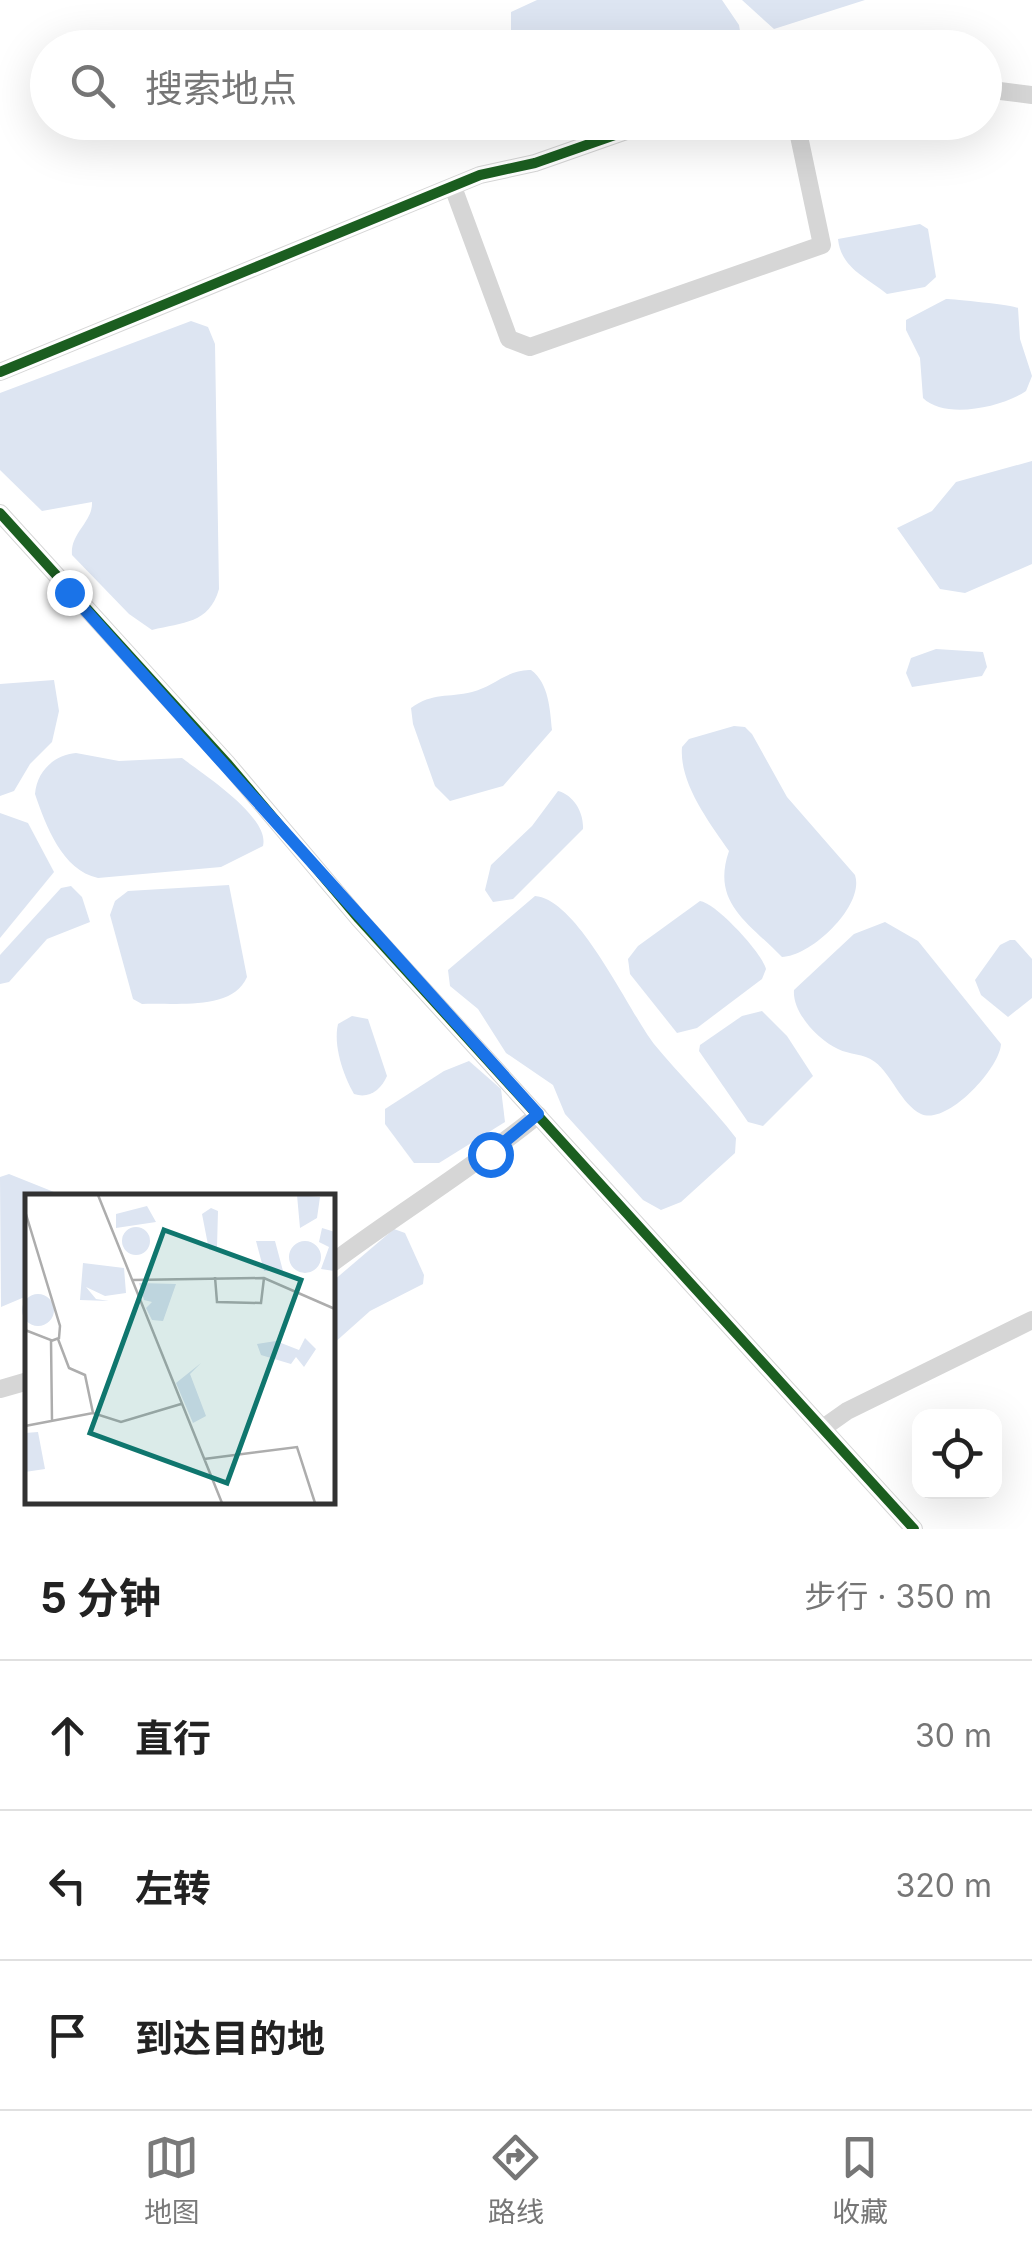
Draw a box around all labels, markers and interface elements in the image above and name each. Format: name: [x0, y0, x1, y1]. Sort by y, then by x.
search box: [30, 30, 1002, 140]
icon: search: [65, 58, 120, 113]
text: 搜索地点: [145, 65, 297, 111]
route end: [47, 570, 93, 616]
route start: [468, 1132, 514, 1178]
inset map: [25, 1194, 335, 1504]
map controls: [912, 1409, 1002, 1499]
button: locate: [912, 1409, 1002, 1499]
text: 5 分钟: [40, 1572, 161, 1623]
text: 步行 · 350 m: [804, 1577, 992, 1616]
icon: ahead: [40, 1708, 95, 1763]
text: 直行: [135, 1715, 211, 1761]
text: 30 m: [915, 1716, 992, 1755]
icon: left: [40, 1858, 95, 1913]
text: 左转: [135, 1865, 211, 1911]
text: 320 m: [896, 1866, 992, 1905]
icon: arrive: [40, 2008, 95, 2063]
text: 到达目的地: [135, 2015, 325, 2061]
tab: 地图: [144, 2130, 200, 2230]
tab: 路线: [488, 2130, 544, 2230]
tab: 收藏: [832, 2130, 888, 2230]

